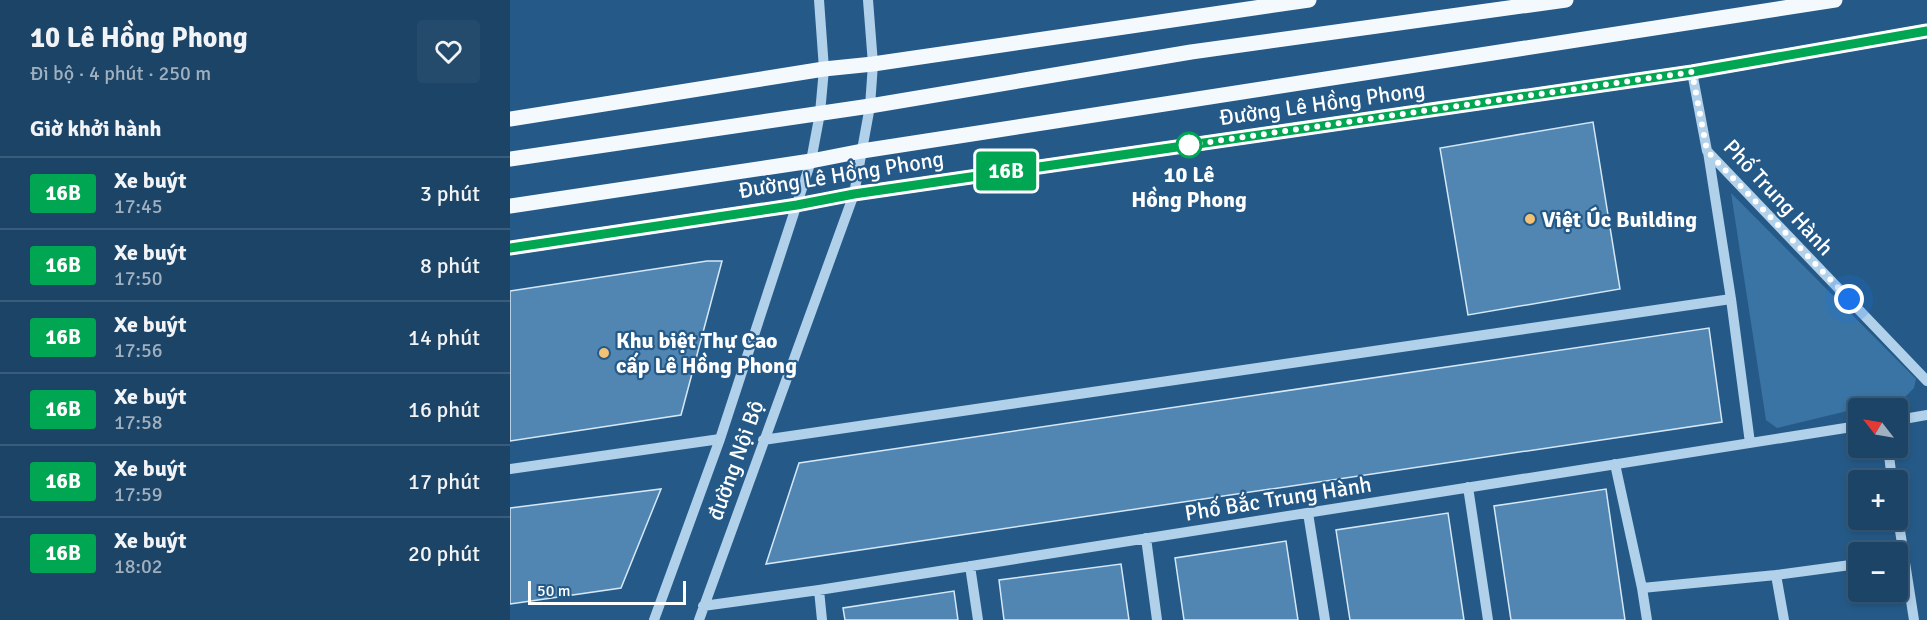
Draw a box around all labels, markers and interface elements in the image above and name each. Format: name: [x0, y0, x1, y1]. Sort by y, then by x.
button: heart: [417, 20, 480, 83]
text: 10 Lê Hồng Phong: [30, 21, 248, 55]
text: Đi bộ · 4 phút · 250 m: [30, 61, 211, 86]
street label: Đường Lê Hồng Phong: [1217, 76, 1427, 131]
text: Giờ khởi hành: [30, 115, 162, 142]
marker: 10 Lê Hồng Phong: [1176, 132, 1202, 158]
street label: Phố Trung Hành: [1718, 134, 1839, 261]
street label: Đường Lê Hồng Phong: [736, 145, 946, 204]
line badge: 16B: [972, 152, 1040, 190]
text: 16B: [988, 158, 1024, 184]
place label: 10 Lê Hồng Phong: [1131, 161, 1247, 213]
text: Xe buýt: [114, 167, 187, 194]
text: 16B: [45, 180, 81, 206]
text: 3 phút: [420, 180, 480, 207]
text: 17:45: [114, 194, 163, 219]
place label: Việt Úc Building: [1542, 206, 1697, 233]
marker: Việt Úc Building: [1523, 212, 1537, 226]
text: Xe buýt: [114, 239, 187, 266]
text: 16B: [45, 252, 81, 278]
text: 8 phút: [420, 252, 480, 279]
text: 17:50: [114, 266, 163, 291]
your location: [1834, 284, 1864, 314]
text: Xe buýt: [114, 311, 187, 338]
text: 16B: [45, 324, 81, 350]
text: 14 phút: [408, 324, 480, 351]
place label: Khu biệt Thự Cao cấp Lê Hồng Phong: [616, 327, 797, 379]
text: 17:56: [114, 338, 163, 363]
marker: Khu biệt Thự Cao cấp Lê Hồng Phong: [597, 346, 611, 360]
text: Xe buýt: [114, 383, 187, 410]
text: 16B: [45, 396, 81, 422]
text: 16 phút: [408, 396, 480, 423]
street label: đường Nội Bộ: [701, 396, 770, 524]
north arrow: [1848, 398, 1908, 458]
map controls: [1848, 398, 1908, 602]
text: 17:58: [114, 410, 163, 435]
text: Xe buýt: [114, 455, 187, 482]
text: 16B: [45, 468, 81, 494]
text: 17 phút: [408, 468, 480, 495]
street label: Phố Bắc Trung Hành: [1183, 470, 1373, 527]
button: +: [1848, 470, 1908, 530]
text: 17:59: [114, 482, 163, 507]
text: Xe buýt: [114, 527, 187, 554]
text: 16B: [45, 540, 81, 566]
text: 20 phút: [408, 540, 480, 567]
button: −: [1848, 542, 1908, 602]
text: 18:02: [114, 554, 163, 579]
scale bar: [528, 578, 686, 606]
text: 50 m: [537, 581, 571, 601]

